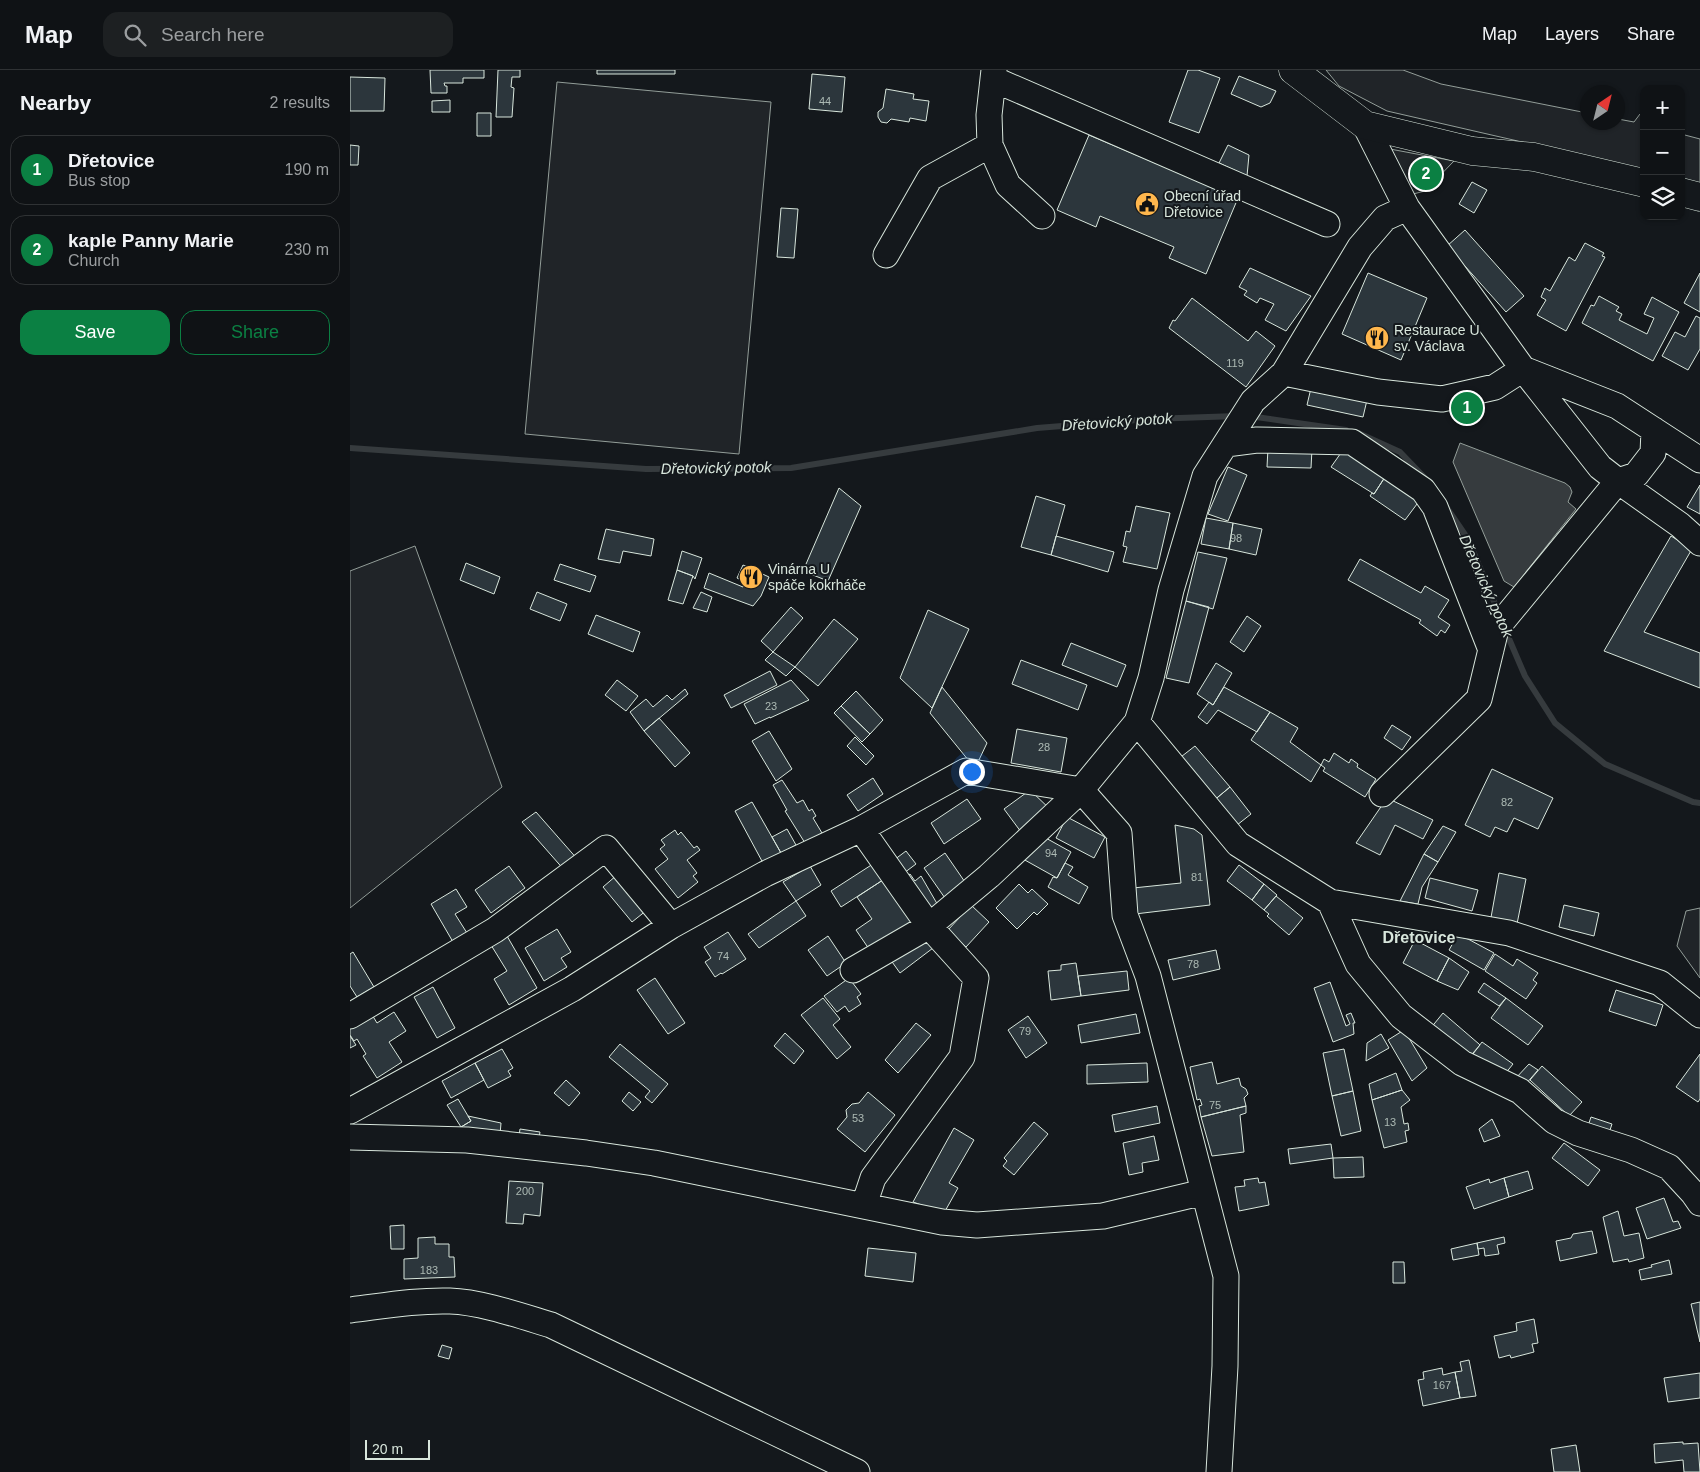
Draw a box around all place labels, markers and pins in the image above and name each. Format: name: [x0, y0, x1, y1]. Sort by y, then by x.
pin: 2: [1410, 155, 1442, 193]
place label: Obecní úřad Dřetovice: [1164, 188, 1241, 220]
public building icon: Obecní úřad Dřetovice: [1134, 191, 1160, 217]
place label: Restaurace U sv. Václava: [1394, 322, 1480, 354]
restaurant icon: Restaurace U sv. Václava: [1364, 325, 1390, 351]
pin: 1: [1451, 389, 1483, 427]
place label: Vinárna U spáče kokrháče: [768, 561, 866, 593]
restaurant icon: Vinárna U spáče kokrháče: [738, 564, 764, 590]

